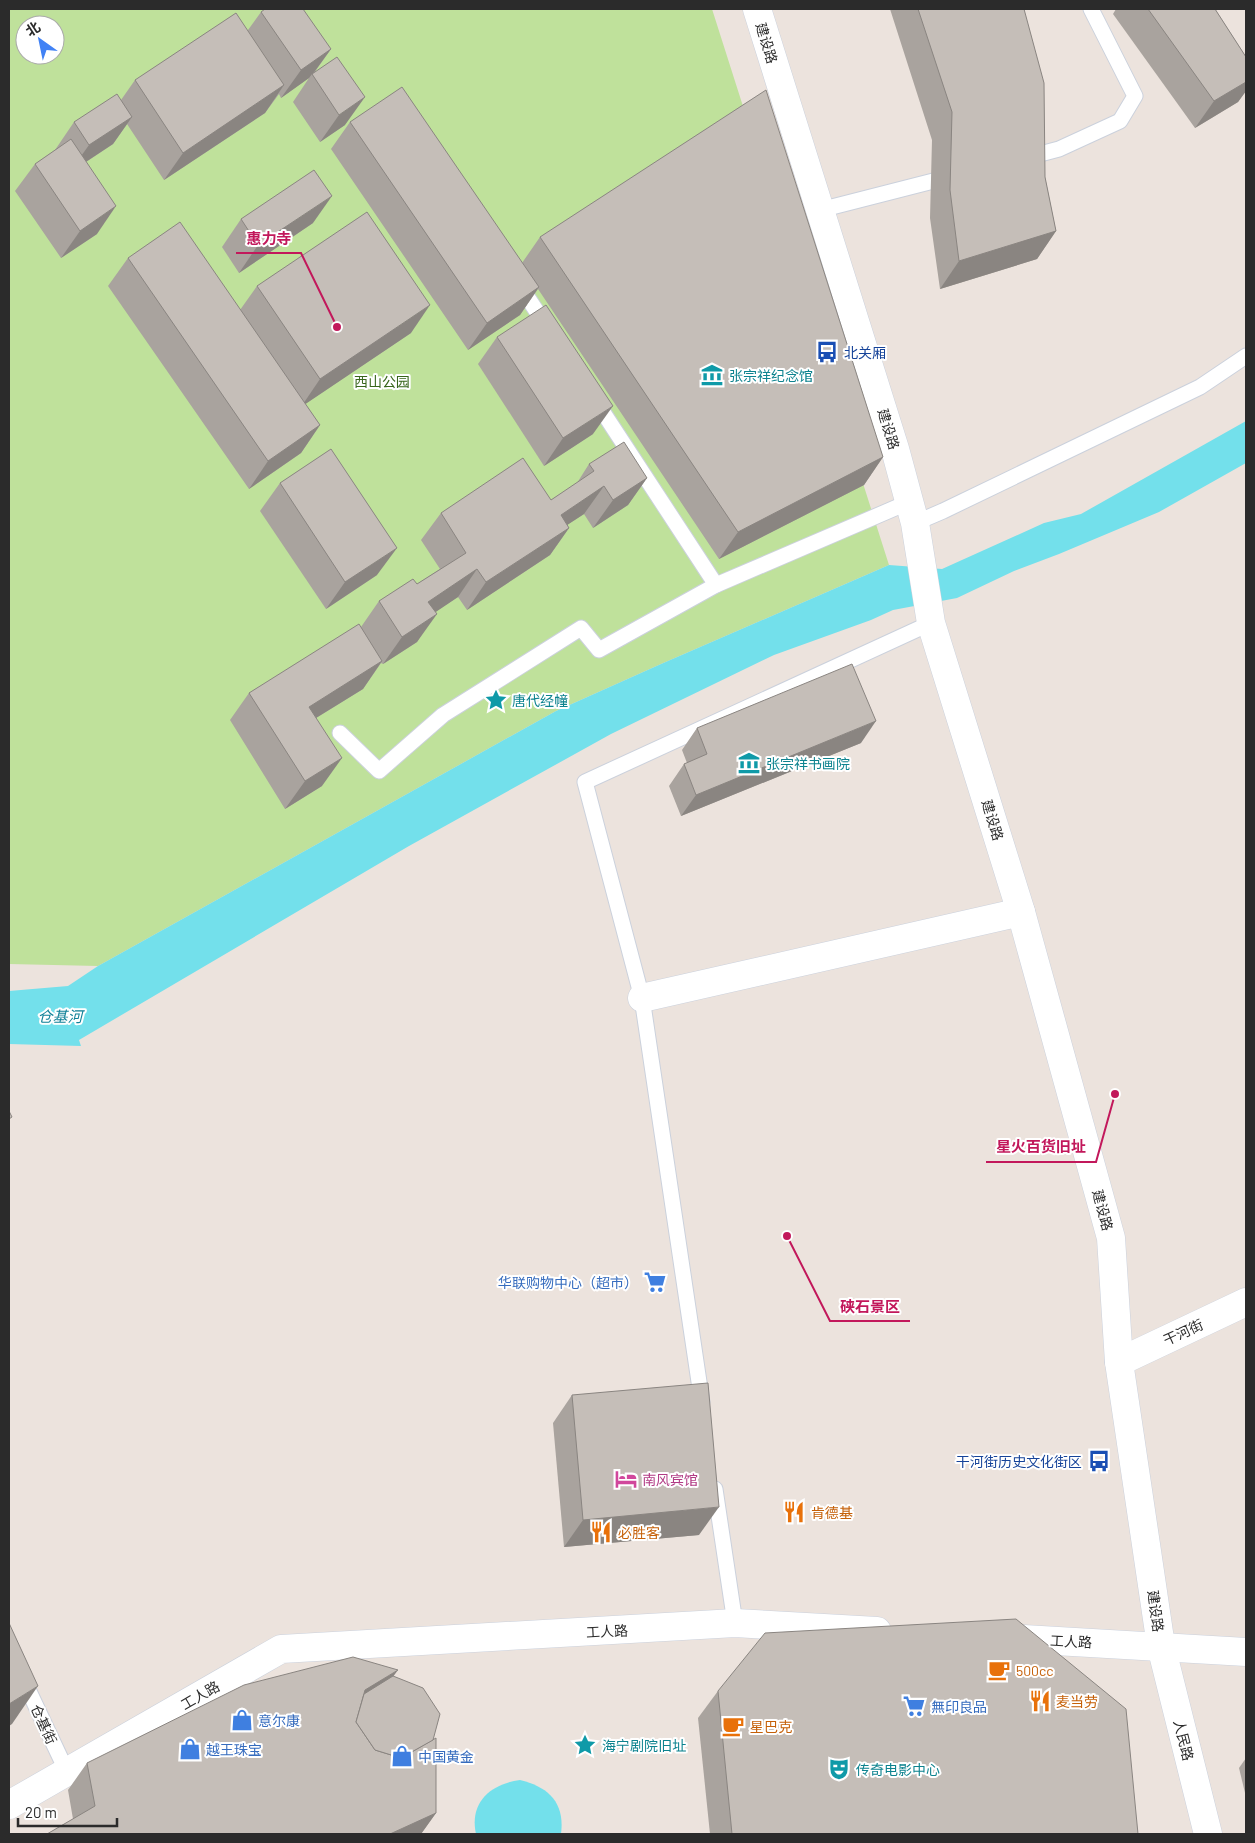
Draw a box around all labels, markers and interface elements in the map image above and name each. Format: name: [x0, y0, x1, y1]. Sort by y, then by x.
north arrow: [15, 15, 65, 65]
text: 北: [22, 18, 43, 40]
street label: 建设路: [753, 20, 781, 66]
callout: 惠力寺: [236, 223, 301, 253]
text: 惠力寺: [246, 229, 292, 247]
bus stop icon: 北关厢: [814, 339, 840, 365]
place label: 北关厢: [844, 344, 886, 361]
museum icon: 张宗祥纪念馆: [699, 362, 725, 388]
place label: 张宗祥纪念馆: [729, 367, 813, 384]
park label: 西山公园: [354, 373, 410, 390]
street label: 建设路: [875, 406, 903, 452]
place icon: 唐代经幢: [483, 687, 509, 713]
place label: 唐代经幢: [512, 692, 568, 709]
museum icon: 张宗祥书画院: [736, 750, 762, 776]
place label: 张宗祥书画院: [766, 755, 850, 772]
street label: 建设路: [979, 797, 1007, 843]
water label: 仓基河: [37, 1007, 85, 1025]
callout: 星火百货旧址: [986, 1132, 1096, 1162]
text: 星火百货旧址: [996, 1137, 1086, 1155]
street label: 建设路: [1089, 1188, 1117, 1232]
supermarket icon: 华联购物中心（超市）: [642, 1269, 668, 1295]
place label: 华联购物中心（超市）: [498, 1274, 638, 1291]
callout: 硖石景区: [830, 1291, 910, 1321]
text: 硖石景区: [840, 1297, 900, 1315]
street label: 干河街: [1160, 1315, 1206, 1349]
bus stop icon: 干河街历史文化街区: [1086, 1448, 1112, 1474]
place label: 干河街历史文化街区: [956, 1453, 1082, 1470]
hotel icon: 南风宾馆: [613, 1466, 639, 1492]
place label: 南风宾馆: [642, 1471, 698, 1488]
restaurant icon: 肯德基: [781, 1499, 807, 1525]
place label: 肯德基: [811, 1504, 853, 1521]
restaurant icon: 必胜客: [588, 1519, 614, 1545]
place label: 必胜客: [618, 1524, 660, 1541]
street label: 建设路: [1145, 1589, 1167, 1633]
street label: 工人路: [586, 1621, 628, 1641]
street label: 工人路: [1050, 1631, 1092, 1651]
cafe icon: 500cc: [986, 1657, 1012, 1683]
place label: 500cc: [1016, 1662, 1054, 1679]
street label: 工人路: [178, 1677, 222, 1713]
restaurant icon: 麦当劳: [1027, 1688, 1053, 1714]
supermarket icon: 無印良品: [901, 1693, 927, 1719]
place label: 麦当劳: [1056, 1693, 1098, 1710]
place label: 無印良品: [931, 1698, 987, 1715]
street label: 仓基街: [27, 1701, 61, 1747]
shop icon: 意尔康: [229, 1707, 255, 1733]
place label: 意尔康: [258, 1712, 300, 1729]
cafe icon: 星巴克: [720, 1713, 746, 1739]
place label: 星巴克: [750, 1718, 792, 1735]
street label: 人民路: [1171, 1718, 1197, 1762]
place icon: 海宁剧院旧址: [572, 1732, 598, 1758]
shop icon: 越王珠宝: [177, 1736, 203, 1762]
place label: 海宁剧院旧址: [602, 1737, 686, 1754]
place label: 越王珠宝: [206, 1741, 262, 1758]
shop icon: 中国黄金: [389, 1743, 415, 1769]
place label: 中国黄金: [418, 1748, 474, 1765]
theatre icon: 传奇电影中心: [826, 1756, 852, 1782]
place label: 传奇电影中心: [856, 1761, 940, 1778]
scale bar: [18, 1796, 116, 1828]
text: 20 m: [25, 1803, 57, 1821]

